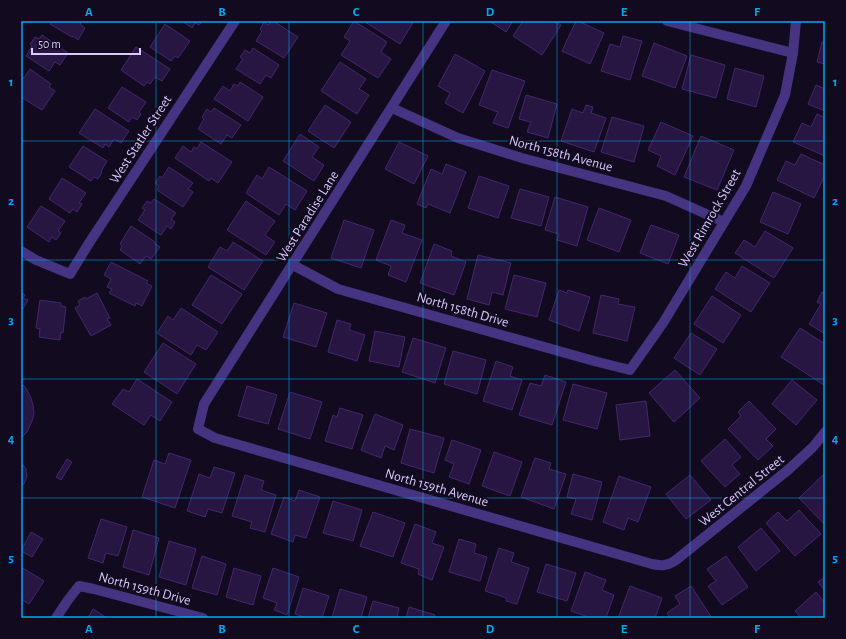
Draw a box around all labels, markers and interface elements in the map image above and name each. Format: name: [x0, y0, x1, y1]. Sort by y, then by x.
text: A: [85, 6, 93, 19]
text: B: [218, 6, 226, 19]
text: C: [353, 6, 360, 19]
text: D: [486, 6, 495, 19]
text: E: [621, 6, 628, 19]
text: F: [754, 6, 761, 19]
scale bar: [32, 30, 140, 56]
text: 50 m: [38, 38, 61, 50]
text: 1: [9, 76, 13, 89]
text: 1: [833, 76, 837, 89]
street label: West Statler Street: [107, 93, 175, 186]
street label: North 158th Avenue: [507, 133, 614, 175]
street label: West Rimrock Street: [676, 167, 744, 270]
street label: West Paradise Lane: [274, 168, 342, 265]
text: 2: [8, 195, 14, 208]
text: 2: [832, 195, 838, 208]
street label: North 158th Drive: [415, 290, 510, 330]
text: 3: [8, 314, 14, 327]
text: 3: [832, 314, 838, 327]
text: 4: [8, 433, 15, 446]
text: 4: [832, 433, 839, 446]
street label: West Central Street: [696, 452, 787, 529]
street label: North 159th Avenue: [384, 467, 490, 509]
text: 5: [8, 552, 14, 565]
text: 5: [832, 552, 838, 565]
street label: North 159th Drive: [97, 570, 192, 608]
text: A: [85, 623, 93, 636]
text: B: [218, 623, 226, 636]
text: C: [353, 623, 360, 636]
text: D: [486, 623, 495, 636]
text: E: [621, 623, 628, 636]
text: F: [754, 623, 761, 636]

